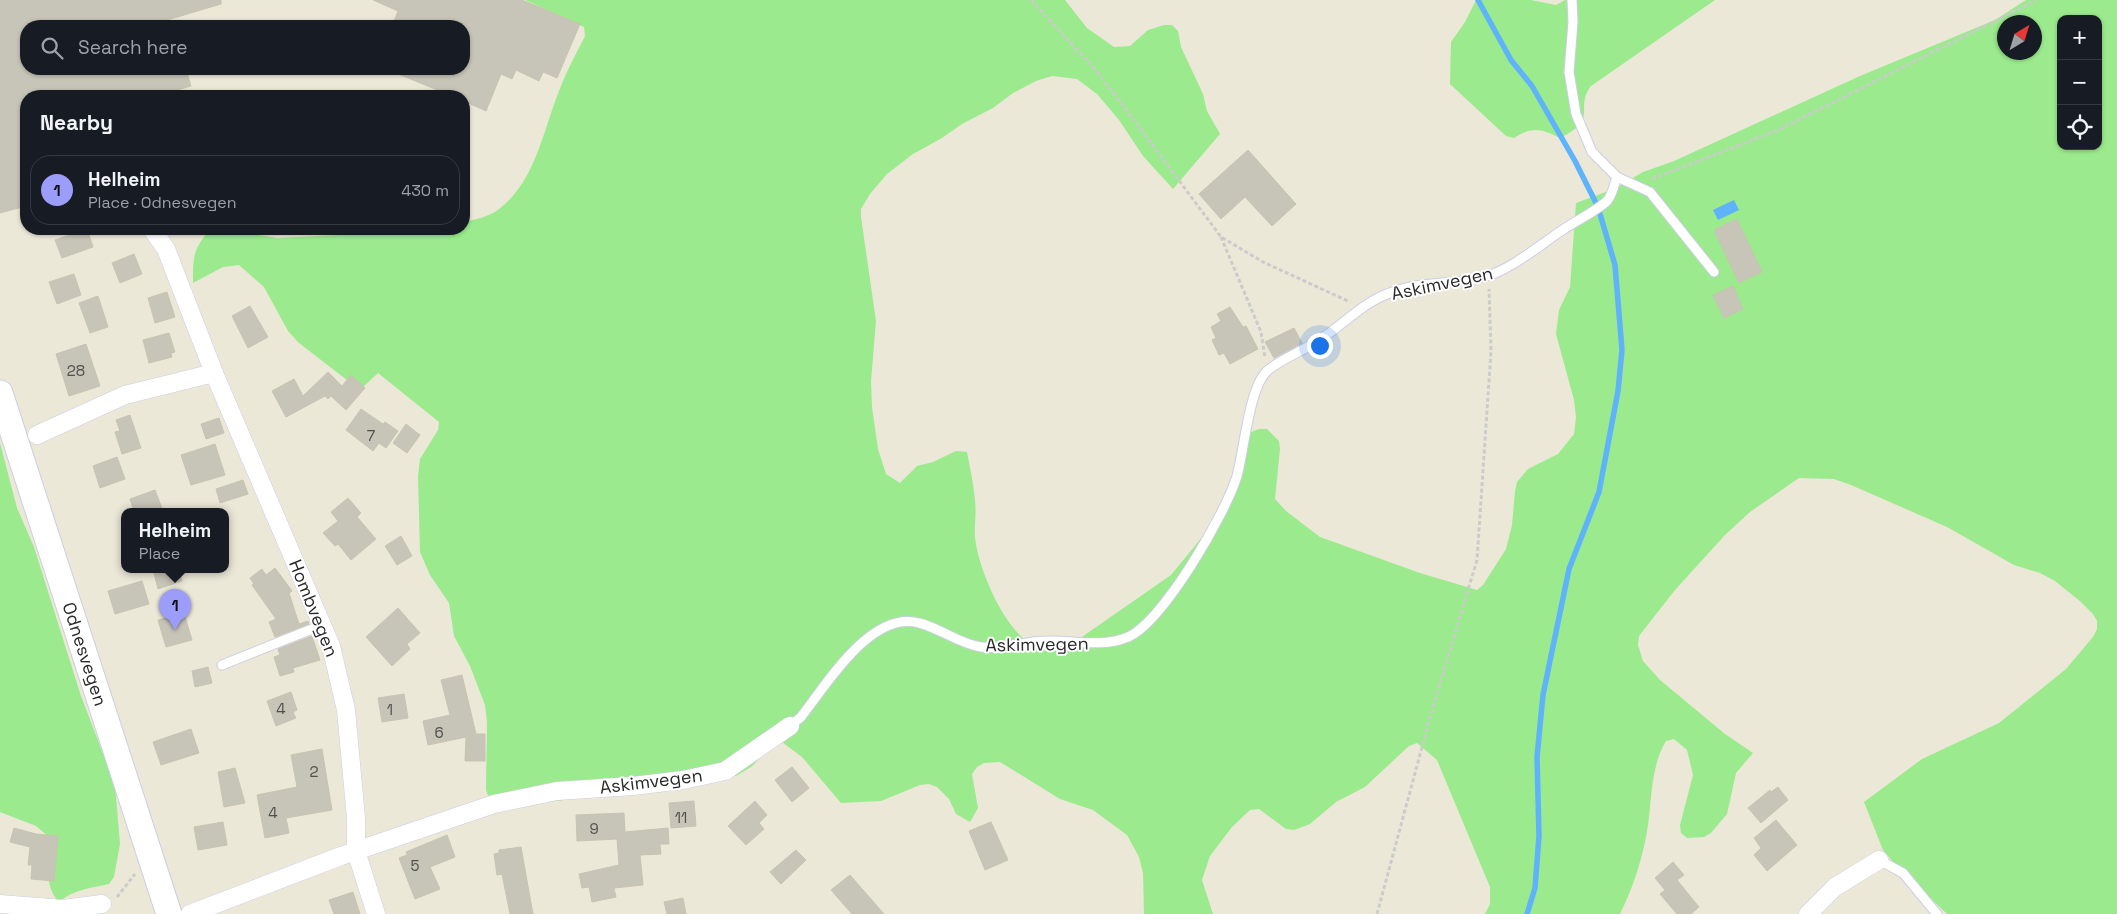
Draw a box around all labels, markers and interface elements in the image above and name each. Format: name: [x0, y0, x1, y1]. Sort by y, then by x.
north arrow: [1997, 15, 2042, 60]
map controls: [2057, 15, 2102, 150]
button: +: [2057, 15, 2102, 60]
search box: [20, 20, 470, 75]
icon: search: [38, 34, 66, 62]
text: Search here: [78, 35, 188, 60]
button: −: [2057, 60, 2102, 105]
button: locate: [2057, 105, 2102, 150]
text: Nearby: [40, 109, 113, 136]
text: Helheim: [88, 167, 160, 192]
text: 1: [53, 180, 61, 201]
text: 430 m: [401, 180, 449, 201]
text: Place · Odnesvegen: [88, 192, 237, 213]
street label: Askimvegen: [1389, 261, 1495, 305]
your location: [1307, 333, 1333, 359]
house number: 28: [67, 361, 85, 380]
house number: 7: [367, 426, 375, 445]
popup: [121, 508, 229, 573]
text: Helheim: [139, 518, 211, 543]
text: Place: [139, 543, 180, 564]
street label: Hombvegen: [284, 556, 344, 660]
pin: 1: [159, 589, 191, 630]
street label: Odnesvegen: [57, 599, 113, 709]
street label: Askimvegen: [985, 632, 1089, 656]
house number: 4: [276, 699, 286, 718]
house number: 1: [387, 700, 393, 719]
house number: 6: [434, 723, 444, 742]
house number: 2: [309, 762, 319, 781]
street label: Askimvegen: [598, 763, 704, 799]
house number: 4: [268, 803, 278, 822]
house number: 11: [675, 808, 687, 827]
house number: 9: [589, 819, 599, 838]
house number: 5: [411, 856, 420, 875]

